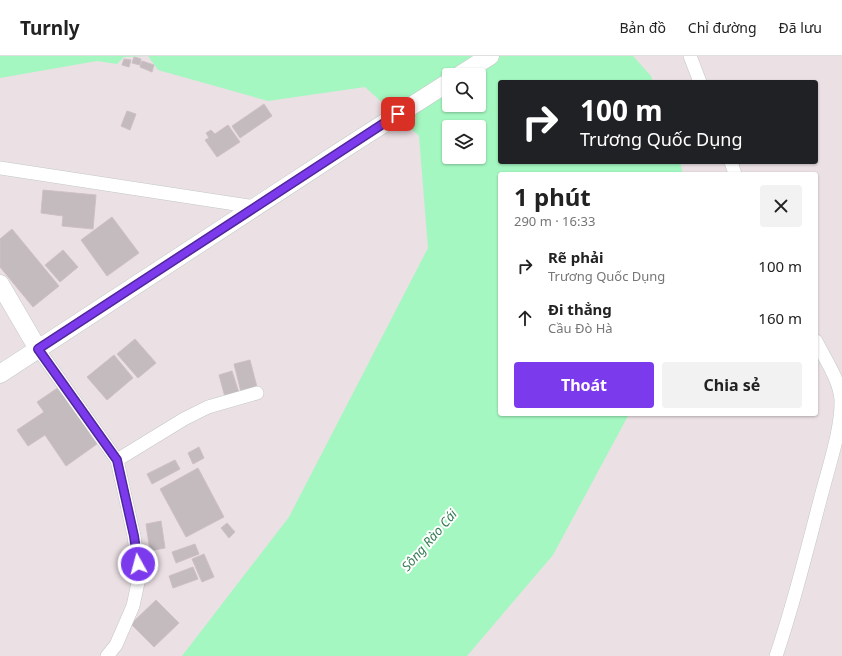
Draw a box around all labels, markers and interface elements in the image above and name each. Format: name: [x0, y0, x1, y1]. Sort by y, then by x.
text: Turnly: [20, 15, 80, 41]
text: Bản đồ: [620, 18, 666, 37]
text: Chỉ đường: [688, 18, 757, 37]
text: Đã lưu: [779, 18, 822, 37]
map controls: [442, 68, 486, 164]
button: search: [442, 68, 486, 112]
text: 100 m: [580, 91, 663, 129]
icon: right: [514, 96, 566, 148]
pin: [381, 97, 415, 131]
icon: arrive: [387, 103, 409, 125]
button: layers: [442, 120, 486, 164]
text: Trương Quốc Dụng: [580, 127, 743, 151]
text: 1 phút: [514, 180, 591, 213]
button: close: [760, 185, 802, 227]
text: 290 m · 16:33: [514, 212, 595, 230]
text: Rẽ phải: [548, 247, 603, 267]
icon: right: [514, 255, 536, 277]
text: 100 m: [758, 256, 802, 276]
text: Trương Quốc Dụng: [548, 267, 665, 285]
text: Đi thẳng: [548, 299, 612, 319]
icon: ahead: [514, 307, 536, 329]
text: 160 m: [758, 308, 802, 328]
text: Cầu Đò Hà: [548, 319, 613, 337]
button: Thoát: [514, 362, 654, 408]
button: Chia sẻ: [662, 362, 802, 408]
water label: Sông Rào Cái: [397, 505, 461, 575]
position arrow: [117, 543, 159, 585]

